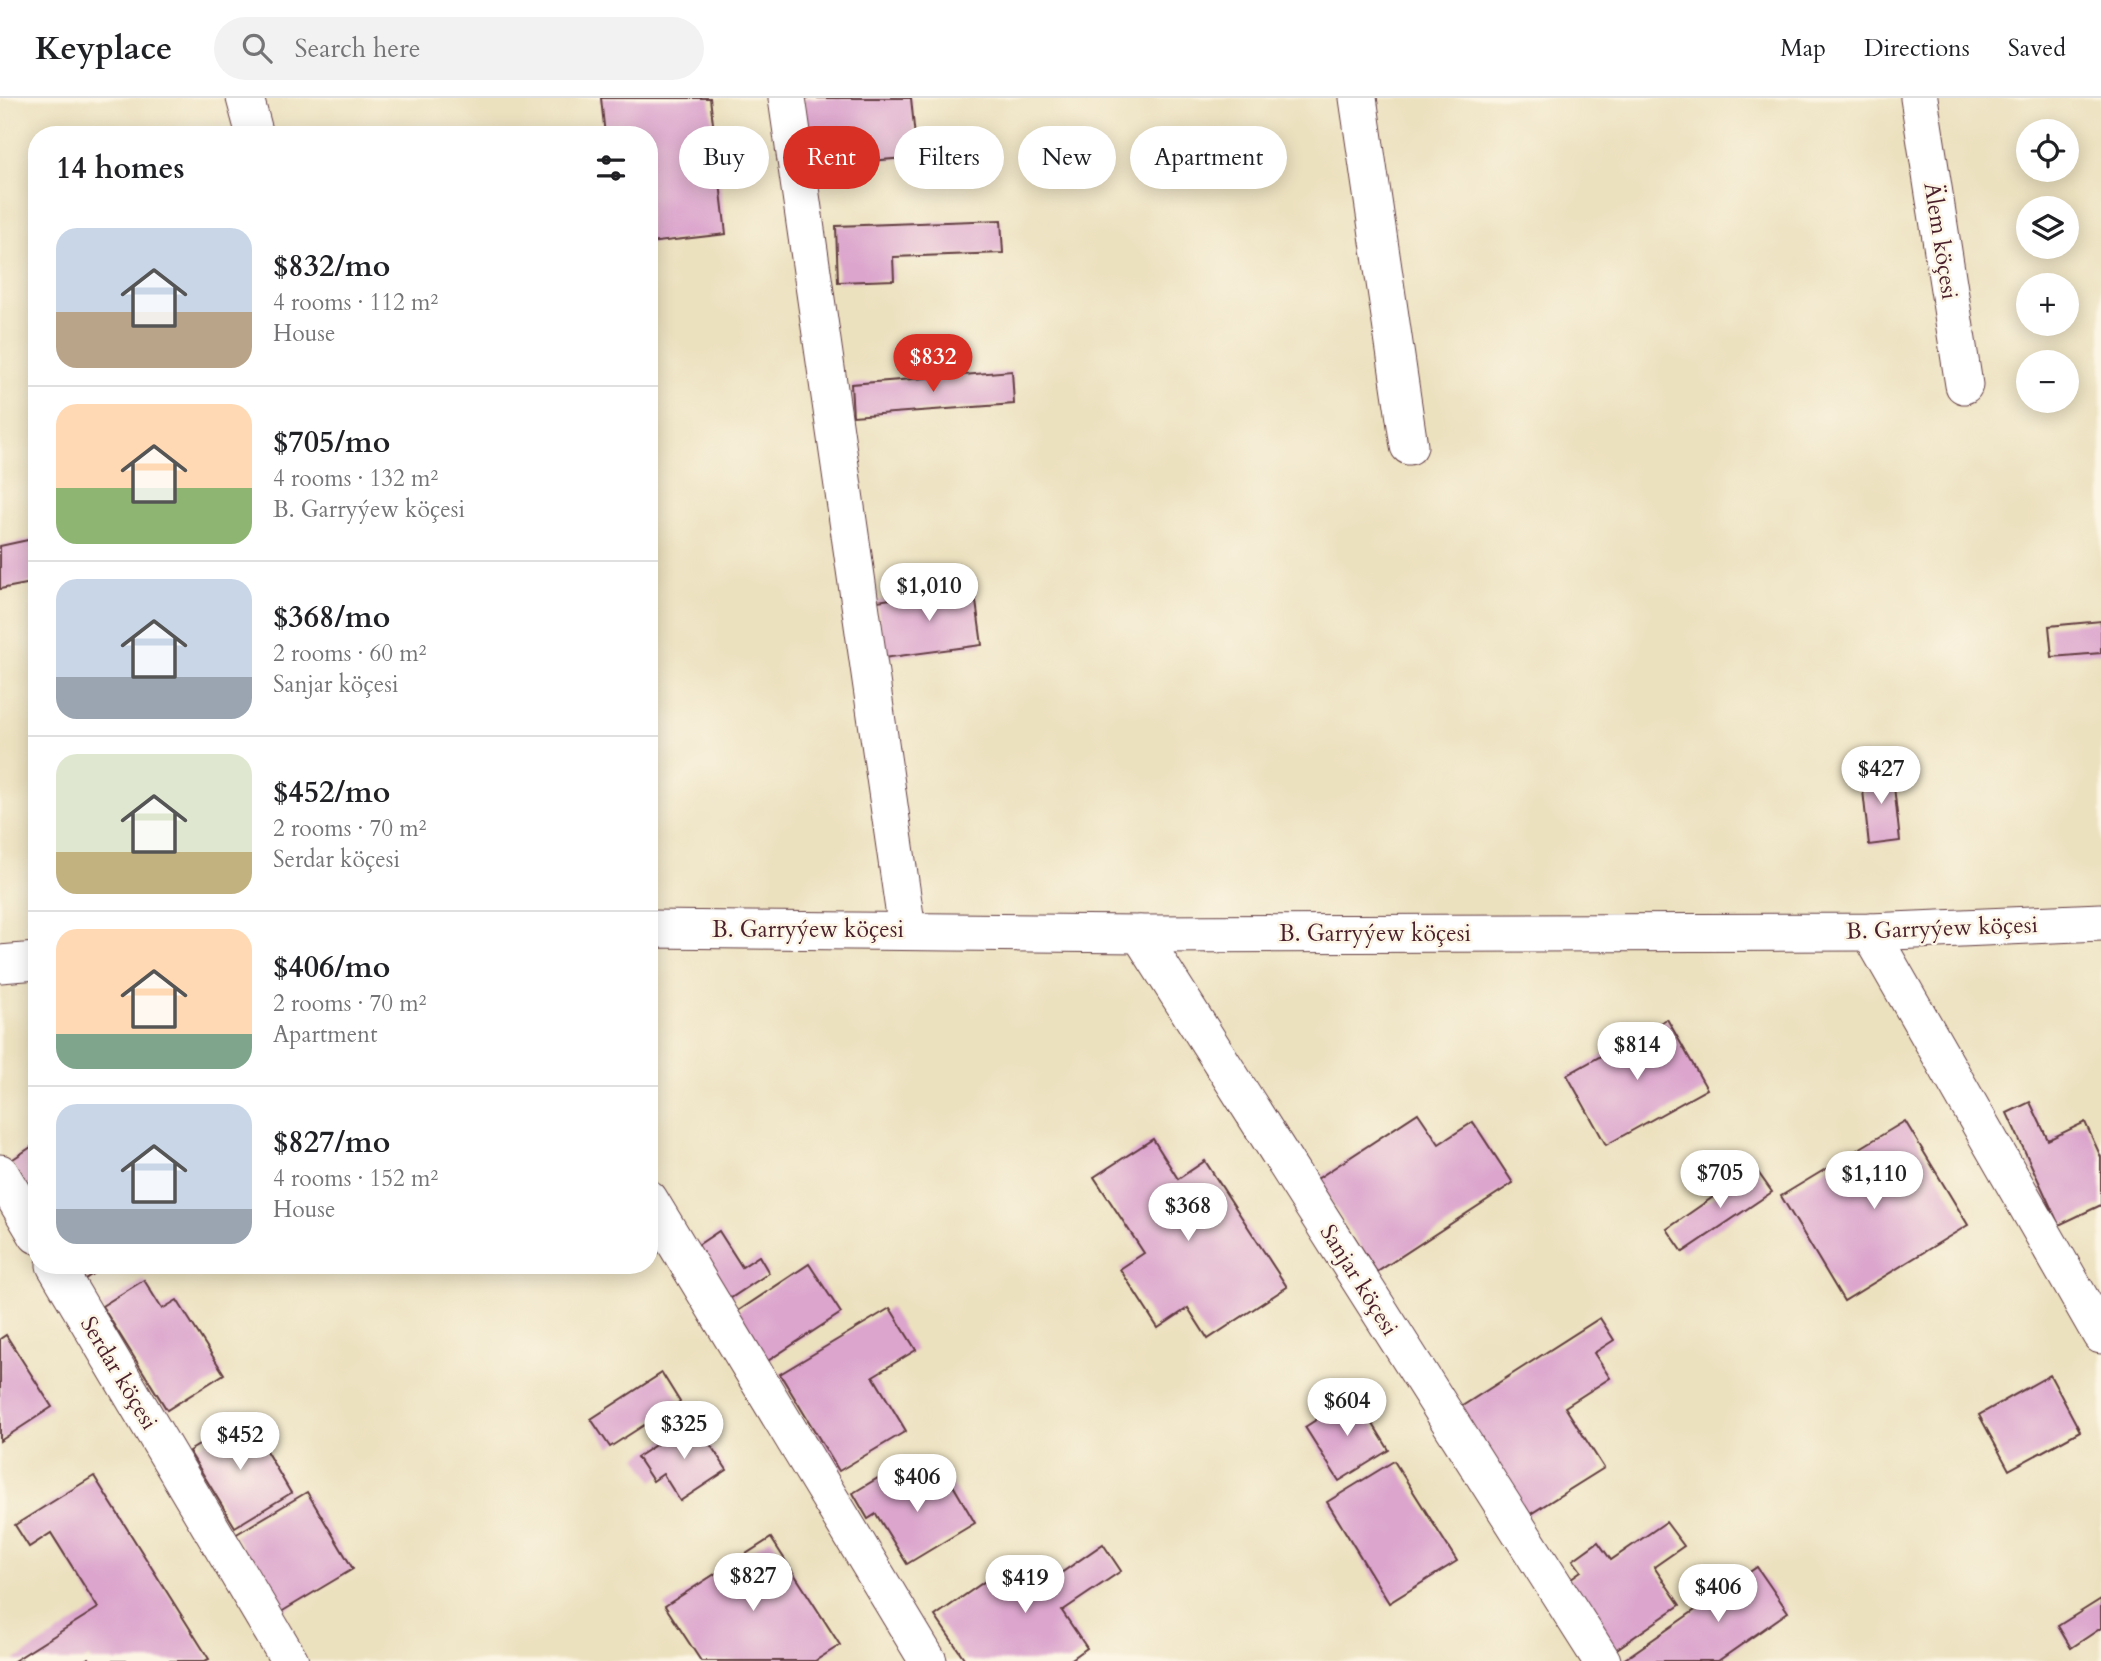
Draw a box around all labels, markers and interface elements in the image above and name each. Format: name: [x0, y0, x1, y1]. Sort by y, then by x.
search box: [214, 17, 704, 80]
text: Keyplace: [35, 26, 172, 71]
icon: search: [238, 29, 276, 67]
text: Search here: [294, 31, 420, 66]
text: Map: [1780, 32, 1826, 65]
text: Directions: [1864, 32, 1970, 65]
text: Saved: [2008, 32, 2066, 65]
map controls: [2016, 119, 2079, 413]
button: locate: [2016, 119, 2079, 182]
chip: Buy: [679, 126, 769, 189]
chip: Rent: [783, 126, 880, 189]
chip: Filters: [894, 126, 1004, 189]
chip: New: [1018, 126, 1116, 189]
chip: Apartment: [1130, 126, 1287, 189]
text: 14 homes: [56, 148, 185, 189]
icon: filters: [592, 149, 630, 187]
street label: Älem köçesi: [1916, 180, 1966, 302]
button: layers: [2016, 196, 2079, 259]
text: $832/mo: [273, 246, 390, 287]
icon: home: [112, 256, 196, 340]
button: +: [2016, 273, 2079, 336]
text: 4 rooms · 112 m²: [273, 287, 438, 318]
text: House: [273, 318, 335, 349]
pin: $832: [892, 334, 974, 394]
text: $832: [909, 341, 957, 372]
button: −: [2016, 350, 2079, 413]
text: $705/mo: [273, 422, 390, 463]
icon: home: [112, 432, 196, 516]
text: 4 rooms · 132 m²: [273, 463, 438, 494]
text: B. Garryýew köçesi: [273, 494, 465, 525]
pin: $1,010: [872, 564, 986, 623]
text: $1,010: [896, 570, 962, 601]
text: $368/mo: [273, 597, 390, 638]
icon: home: [112, 607, 196, 691]
text: 2 rooms · 60 m²: [273, 638, 426, 669]
text: Sanjar köçesi: [273, 669, 398, 700]
pin: $427: [1840, 746, 1922, 806]
text: $427: [1857, 753, 1905, 784]
text: $452/mo: [273, 772, 390, 813]
icon: home: [112, 782, 196, 866]
text: 2 rooms · 70 m²: [273, 813, 426, 844]
text: Serdar köçesi: [273, 844, 400, 875]
street label: B. Garryýew köçesi: [1846, 909, 2038, 947]
street label: B. Garryýew köçesi: [712, 914, 904, 945]
street label: B. Garryýew köçesi: [1279, 918, 1471, 949]
text: $406/mo: [273, 947, 390, 988]
icon: home: [112, 957, 196, 1041]
text: 2 rooms · 70 m²: [273, 988, 426, 1019]
text: Apartment: [273, 1019, 377, 1050]
pin: $814: [1596, 1023, 1678, 1082]
text: $814: [1613, 1029, 1661, 1060]
text: $827/mo: [273, 1122, 390, 1163]
icon: home: [112, 1132, 196, 1216]
pin: $705: [1679, 1150, 1761, 1210]
pin: $1,110: [1817, 1152, 1931, 1211]
text: $705: [1696, 1157, 1744, 1188]
text: $1,110: [1841, 1158, 1907, 1189]
text: 4 rooms · 152 m²: [273, 1163, 438, 1194]
pin: $368: [1147, 1184, 1229, 1243]
text: $368: [1164, 1190, 1212, 1221]
text: House: [273, 1194, 335, 1225]
street label: Sanjar köçesi: [1313, 1219, 1405, 1341]
street label: Serdar köçesi: [73, 1311, 165, 1435]
pin: $604: [1306, 1378, 1388, 1438]
text: $604: [1323, 1385, 1371, 1416]
pin: $325: [643, 1402, 725, 1461]
text: $325: [660, 1408, 708, 1439]
pin: $452: [199, 1412, 281, 1472]
text: $452: [216, 1419, 264, 1450]
pin: $406: [876, 1454, 958, 1514]
text: $406: [893, 1461, 941, 1492]
pin: $827: [712, 1554, 794, 1613]
pin: $419: [984, 1556, 1066, 1615]
text: $827: [729, 1560, 777, 1591]
text: $419: [1001, 1562, 1049, 1593]
pin: $406: [1677, 1564, 1759, 1624]
text: $406: [1694, 1571, 1742, 1602]

